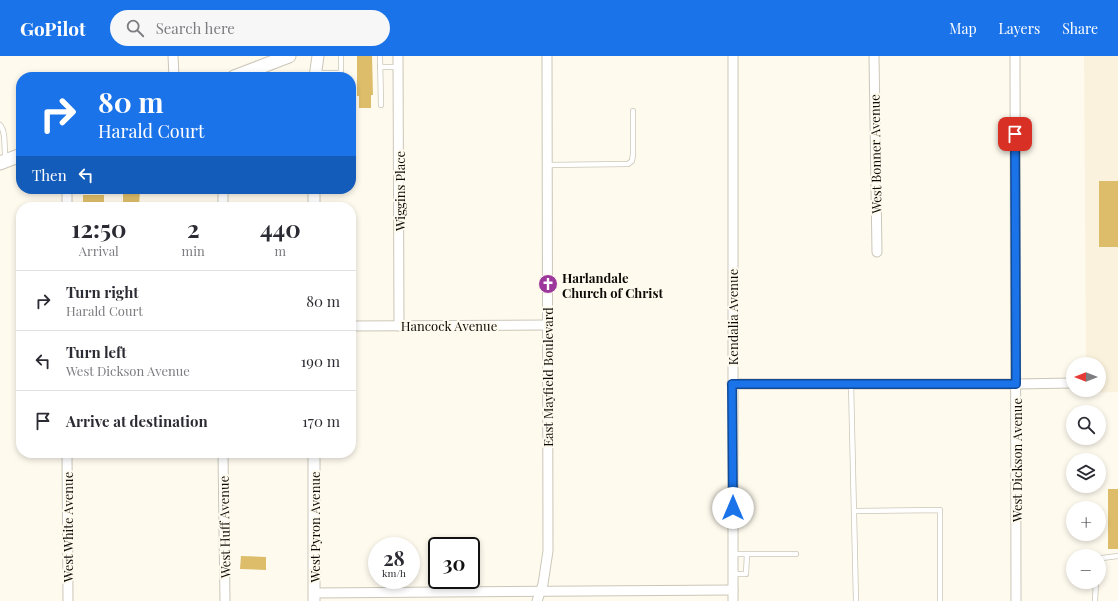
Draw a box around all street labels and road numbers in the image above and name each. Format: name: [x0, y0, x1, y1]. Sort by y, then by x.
street label: West Bonner Avenue: [865, 94, 885, 215]
street label: Wiggins Place: [391, 150, 408, 232]
street label: Kendalia Avenue: [724, 268, 741, 365]
street label: East Mayfield Boulevard: [539, 307, 556, 447]
street label: Hancock Avenue: [401, 317, 498, 334]
street label: West Dickson Avenue: [1008, 398, 1025, 523]
street label: West White Avenue: [59, 471, 76, 583]
street label: West Pyron Avenue: [306, 471, 323, 584]
street label: West Huff Avenue: [215, 475, 233, 579]

